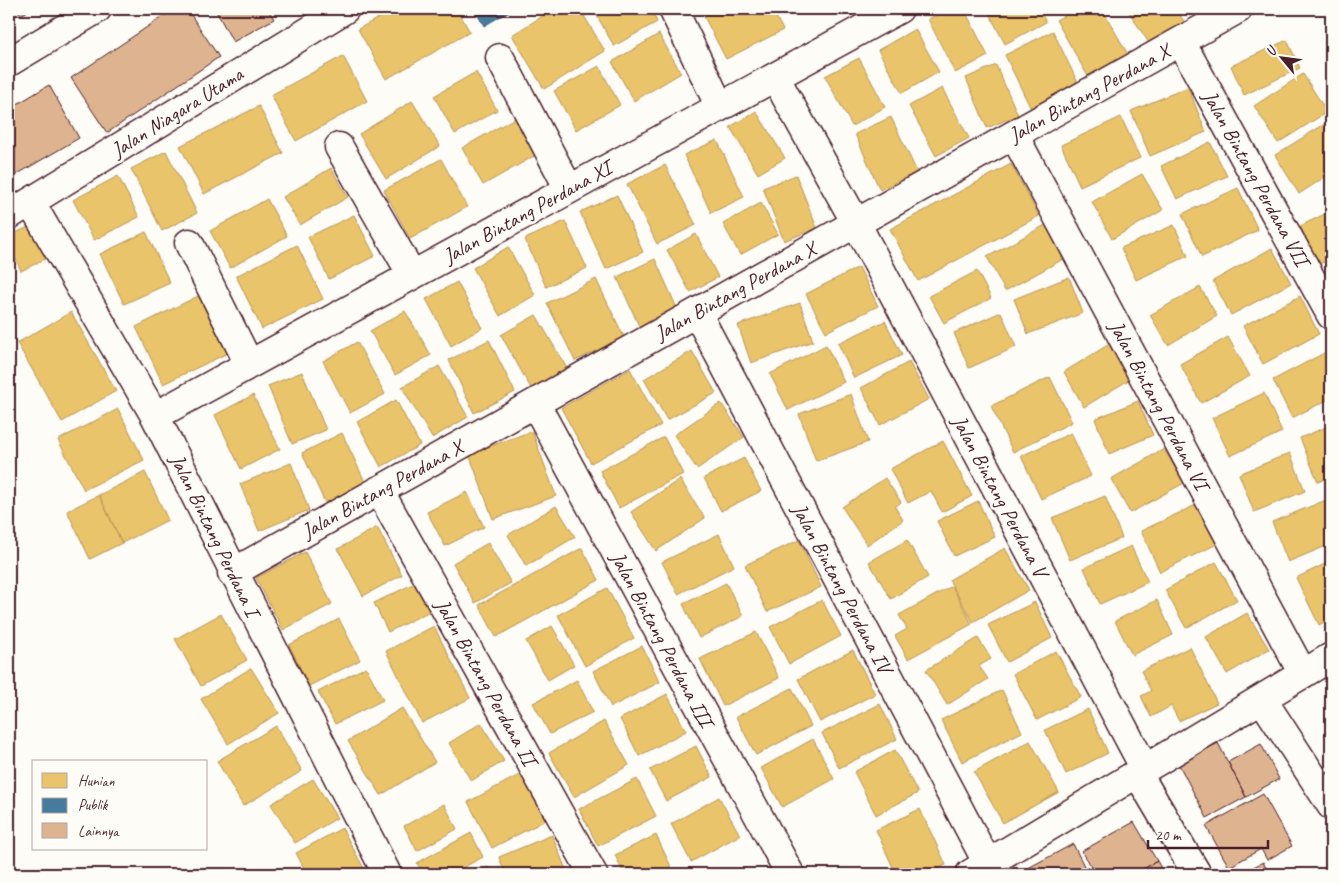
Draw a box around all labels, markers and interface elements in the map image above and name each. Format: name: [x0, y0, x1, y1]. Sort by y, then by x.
north arrow: [1258, 32, 1308, 82]
street label: Jalan Bintang Perdana X: [1003, 37, 1177, 148]
text: U: [1262, 42, 1282, 59]
street label: Jalan Niagara Utama: [105, 60, 249, 163]
street label: Jalan Bintang Perdana VII: [1197, 85, 1317, 274]
street label: Jalan Bintang Perdana XI: [438, 153, 620, 269]
street label: Jalan Bintang Perdana X: [649, 235, 823, 346]
street label: Jalan Bintang Perdana VI: [1103, 315, 1217, 498]
street label: Jalan Bintang Perdana V: [946, 410, 1055, 584]
street label: Jalan Bintang Perdana X: [296, 433, 470, 544]
street label: Jalan Bintang Perdana I: [164, 449, 268, 624]
street label: Jalan Bintang Perdana IV: [786, 498, 899, 680]
street label: Jalan Bintang Perdana III: [604, 546, 721, 735]
street label: Jalan Bintang Perdana II: [429, 593, 545, 774]
legend: [32, 760, 208, 850]
text: Hunian: [78, 772, 115, 791]
text: Publik: [78, 796, 109, 815]
scale bar: [1148, 818, 1268, 850]
text: Lainnya: [78, 822, 120, 841]
text: 20 m: [1155, 826, 1182, 845]

